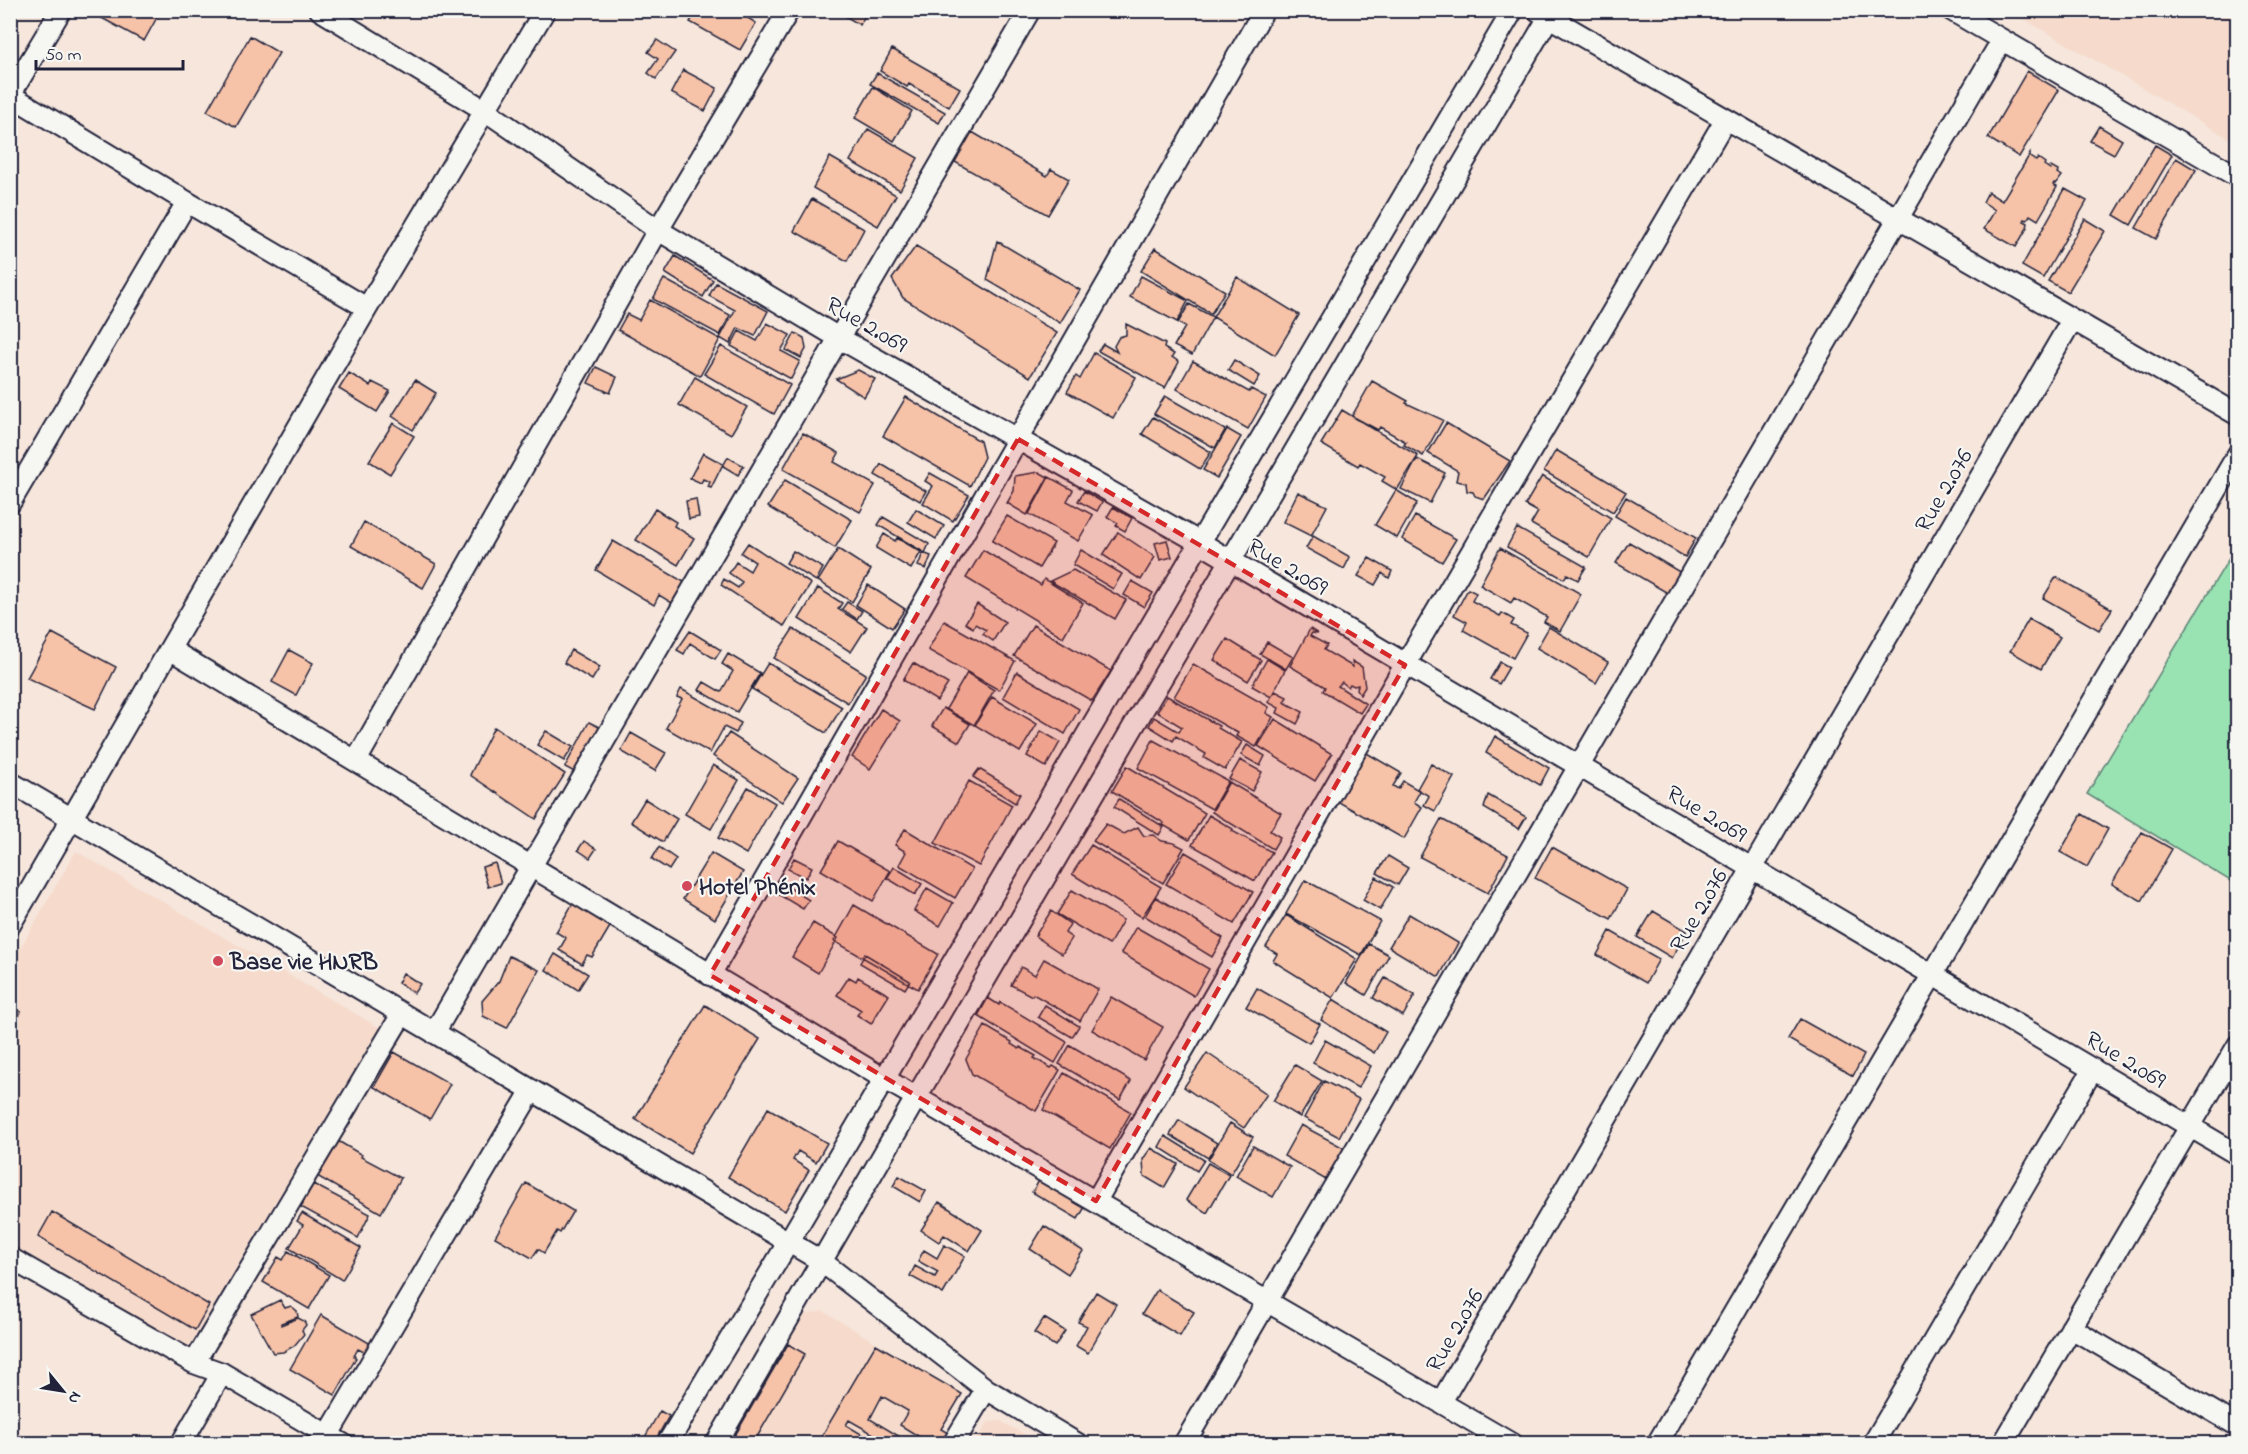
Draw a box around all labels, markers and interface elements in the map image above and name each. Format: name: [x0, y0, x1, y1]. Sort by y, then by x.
scale bar: [36, 33, 183, 71]
text: 50 m: [45, 43, 82, 69]
street label: Rue 2.069: [819, 289, 914, 364]
street label: Rue 2.076: [1907, 443, 1983, 540]
street label: Rue 2.069: [1240, 530, 1334, 606]
street label: Rue 2.069: [1659, 777, 1753, 853]
street label: Rue 2.076: [1662, 863, 1738, 960]
place label: Hotel Phénix: [699, 871, 816, 906]
marker: Hotel Phénix: [680, 879, 694, 893]
place label: Base vie HNRB: [229, 946, 378, 981]
marker: Base vie HNRB: [211, 954, 225, 968]
street label: Rue 2.069: [2078, 1023, 2172, 1099]
street label: Rue 2.076: [1418, 1283, 1494, 1380]
north arrow: [33, 1361, 93, 1421]
text: N: [61, 1387, 87, 1408]

